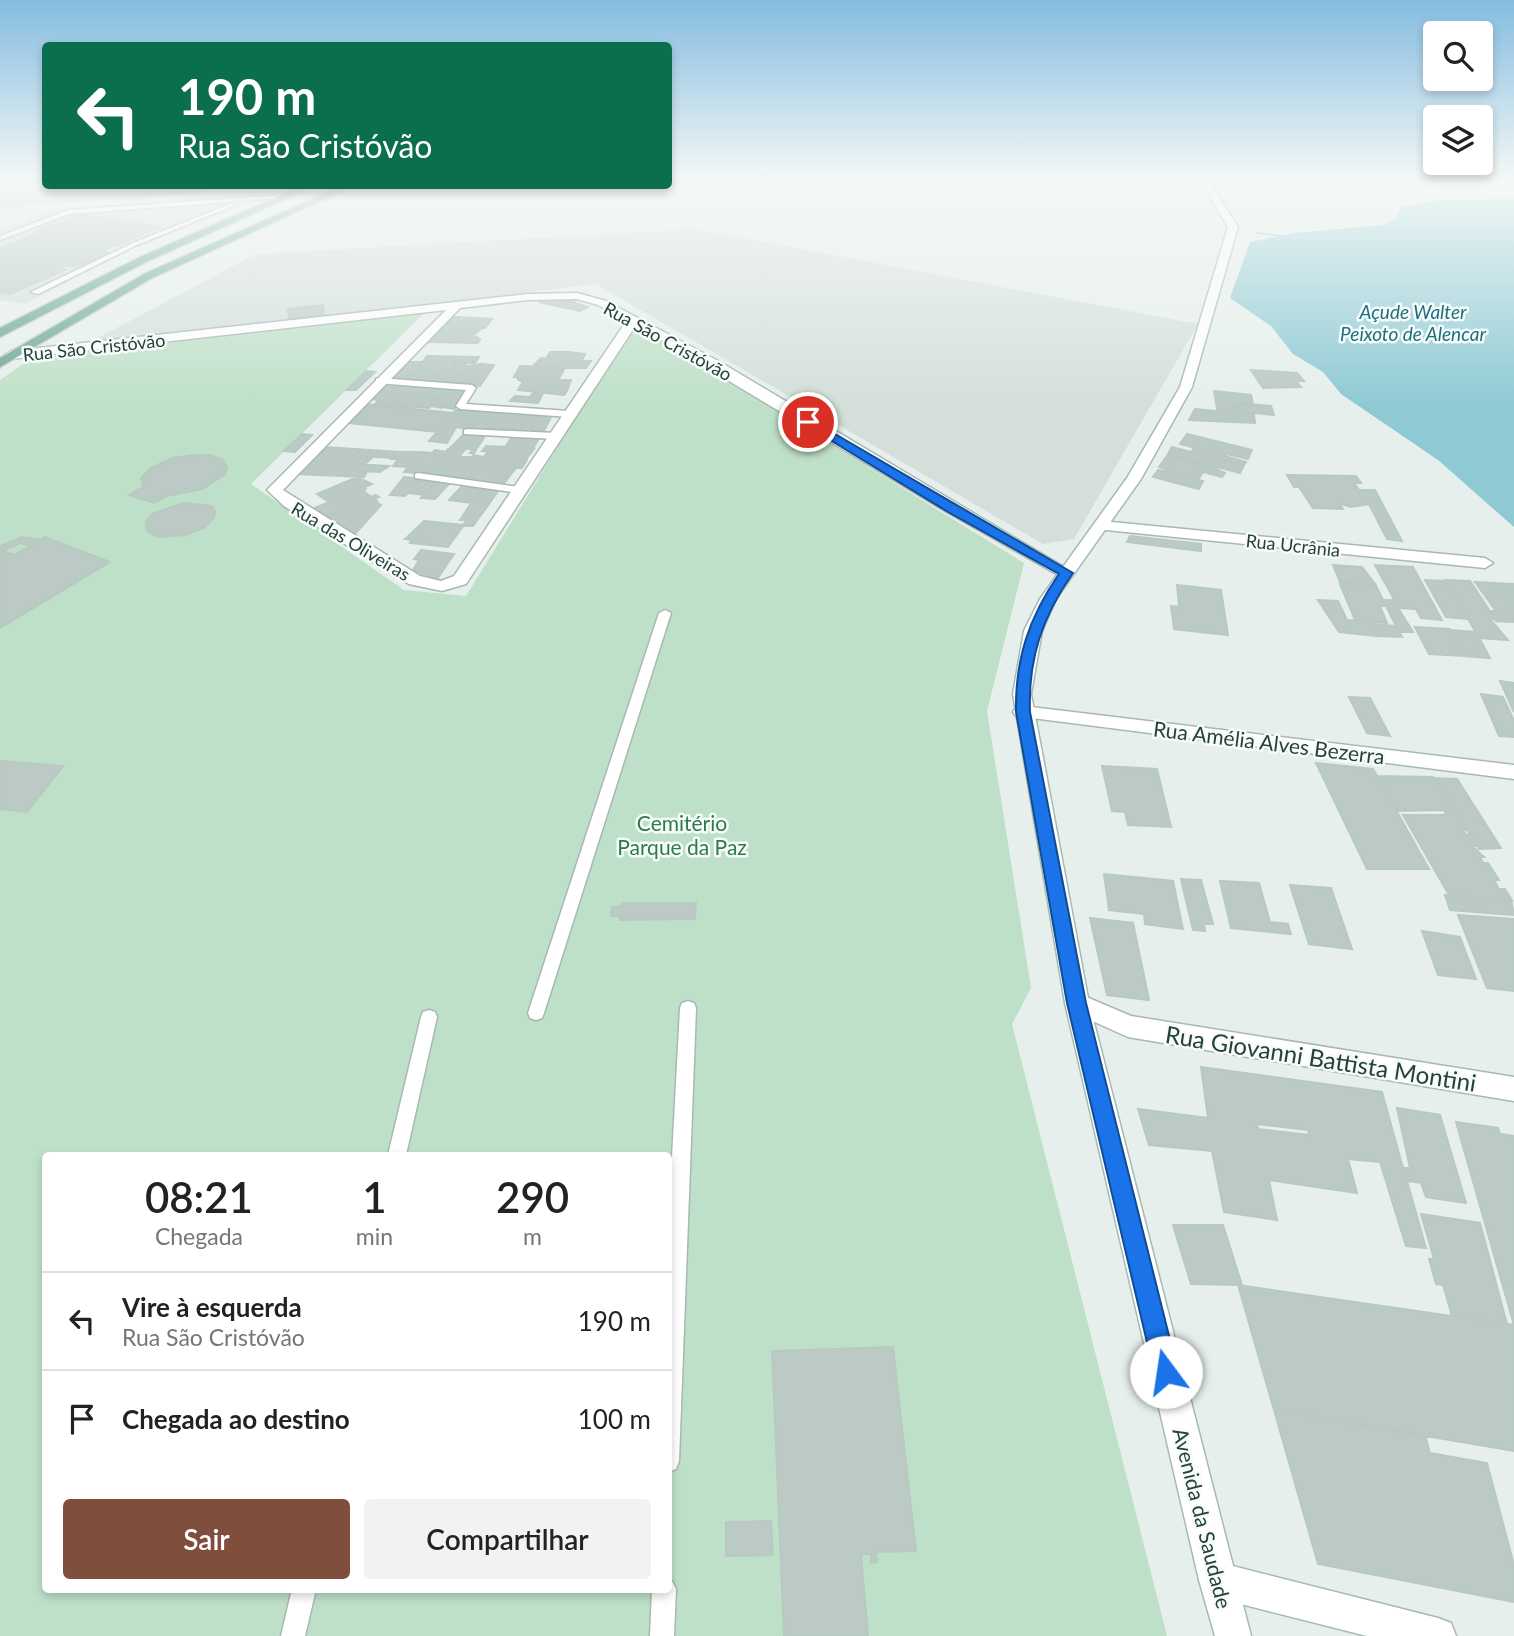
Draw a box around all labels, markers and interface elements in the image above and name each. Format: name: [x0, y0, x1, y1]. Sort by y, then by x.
map controls: [1423, 21, 1493, 175]
button: search: [1423, 21, 1493, 91]
text: 190 m: [178, 67, 316, 125]
icon: left: [63, 70, 154, 161]
button: layers: [1423, 105, 1493, 175]
text: Rua São Cristóvão: [178, 126, 432, 165]
street label: Rua São Cristóvão: [600, 297, 736, 385]
water label: Açude Walter Peixoto de Alencar: [1340, 300, 1486, 345]
street label: Rua São Cristóvão: [22, 329, 166, 365]
pin: [778, 392, 838, 452]
icon: arrive: [789, 403, 827, 441]
street label: Rua das Oliveiras: [288, 497, 415, 585]
street label: Rua Ucrânia: [1245, 529, 1341, 561]
street label: Rua Amélia Alves Bezerra: [1152, 715, 1386, 769]
park label: Cemitério Parque da Paz: [617, 810, 747, 859]
street label: Rua Giovanni Battista Montini: [1163, 1019, 1479, 1097]
text: 08:21: [145, 1172, 253, 1222]
text: 1: [362, 1172, 387, 1222]
text: 290: [496, 1172, 569, 1222]
text: Chegada: [155, 1222, 243, 1250]
text: min: [356, 1222, 393, 1250]
text: m: [523, 1222, 542, 1250]
text: Vire à esquerda: [122, 1291, 302, 1323]
icon: left: [63, 1302, 101, 1340]
text: 190 m: [578, 1305, 651, 1337]
text: Rua São Cristóvão: [122, 1323, 305, 1351]
position arrow: [1129, 1335, 1203, 1409]
icon: arrive: [63, 1400, 101, 1438]
text: Chegada ao destino: [122, 1403, 350, 1435]
text: 100 m: [578, 1403, 651, 1435]
street label: Avenida da Saudade: [1168, 1425, 1238, 1611]
button: Sair: [63, 1499, 350, 1579]
button: Compartilhar: [364, 1499, 651, 1579]

